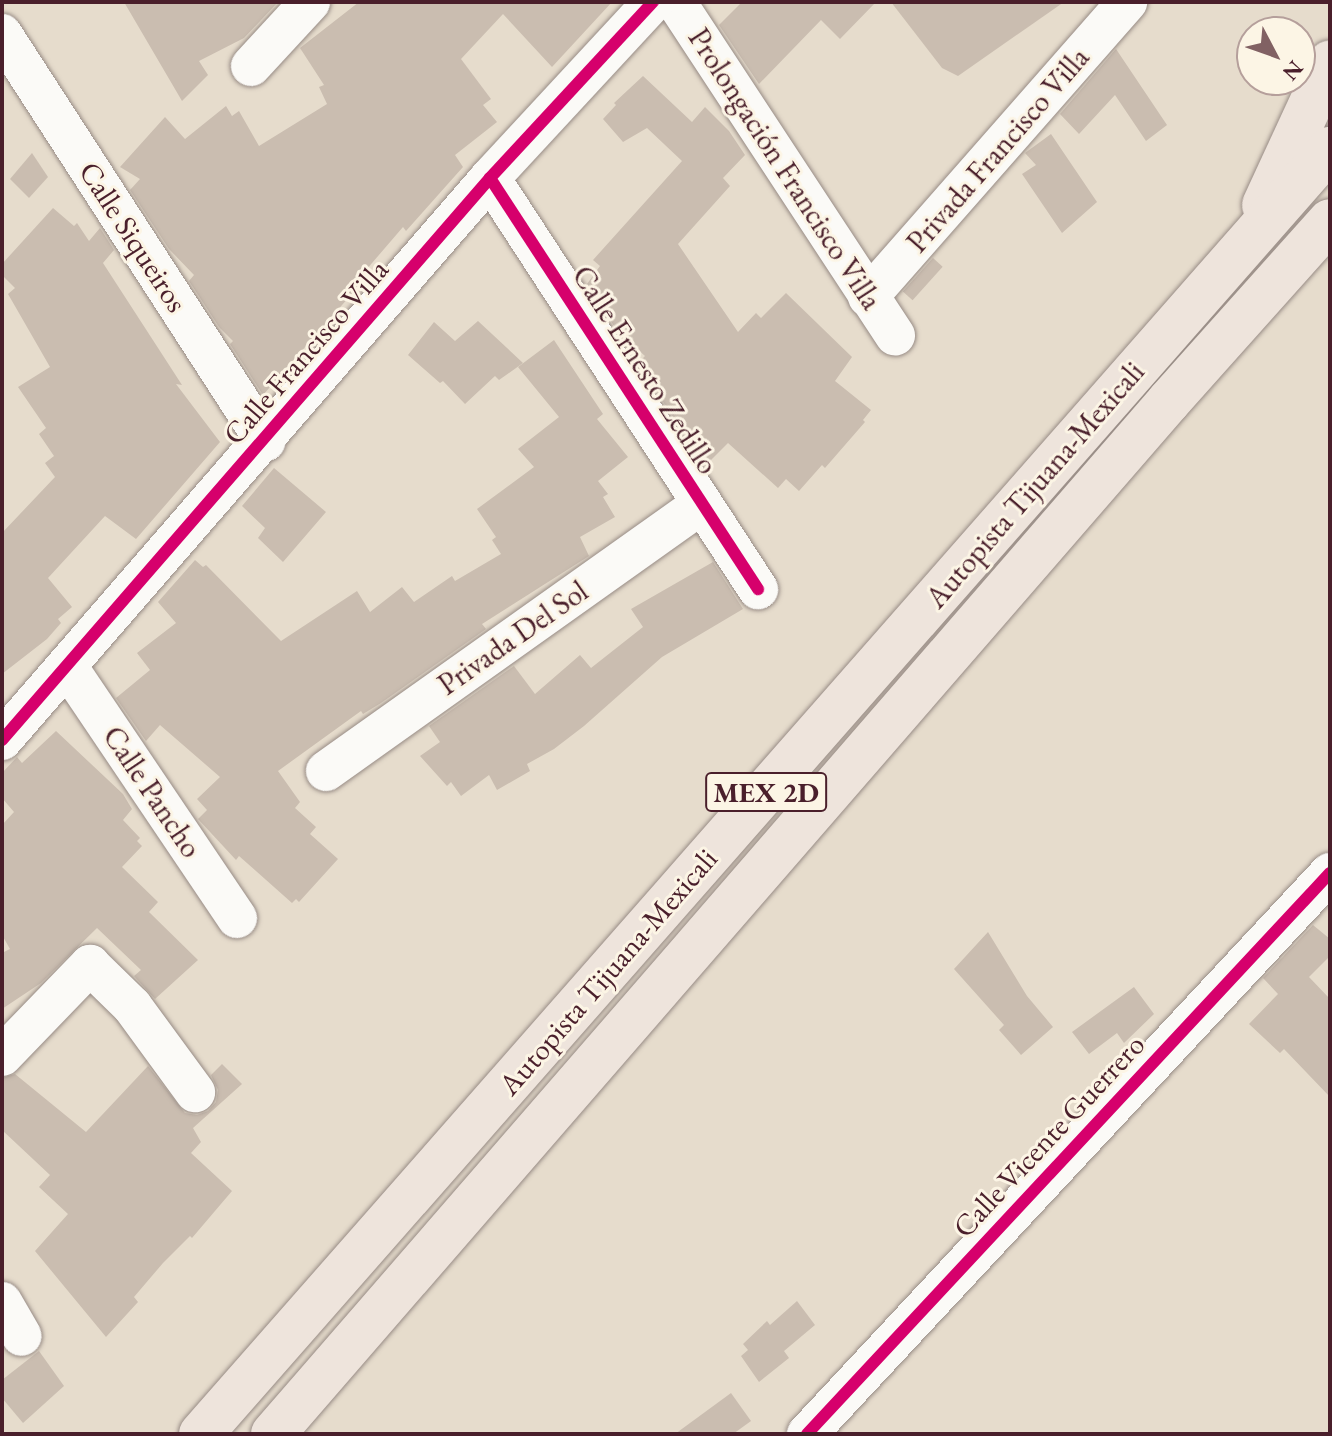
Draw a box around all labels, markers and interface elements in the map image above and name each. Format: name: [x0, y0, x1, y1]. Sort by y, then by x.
north arrow: [1236, 16, 1316, 96]
street label: Prolongación Francisco Villa: [680, 22, 890, 316]
street label: Privada Francisco Villa: [899, 40, 1097, 260]
text: N: [1276, 55, 1310, 87]
street label: Calle Siqueiros: [71, 155, 195, 319]
street label: Calle Francisco Villa: [216, 252, 396, 452]
street label: Calle Ernesto Zedillo: [564, 259, 726, 481]
street label: Autopista Tijuana-Mexicali: [918, 354, 1152, 616]
street label: Privada Del Sol: [431, 573, 595, 703]
street label: Calle Pancho: [95, 719, 209, 865]
road number: MEX 2D: [704, 768, 828, 816]
street label: Autopista Tijuana-Mexicali: [491, 841, 725, 1103]
street label: Calle Vicente Guerrero: [946, 1027, 1152, 1245]

